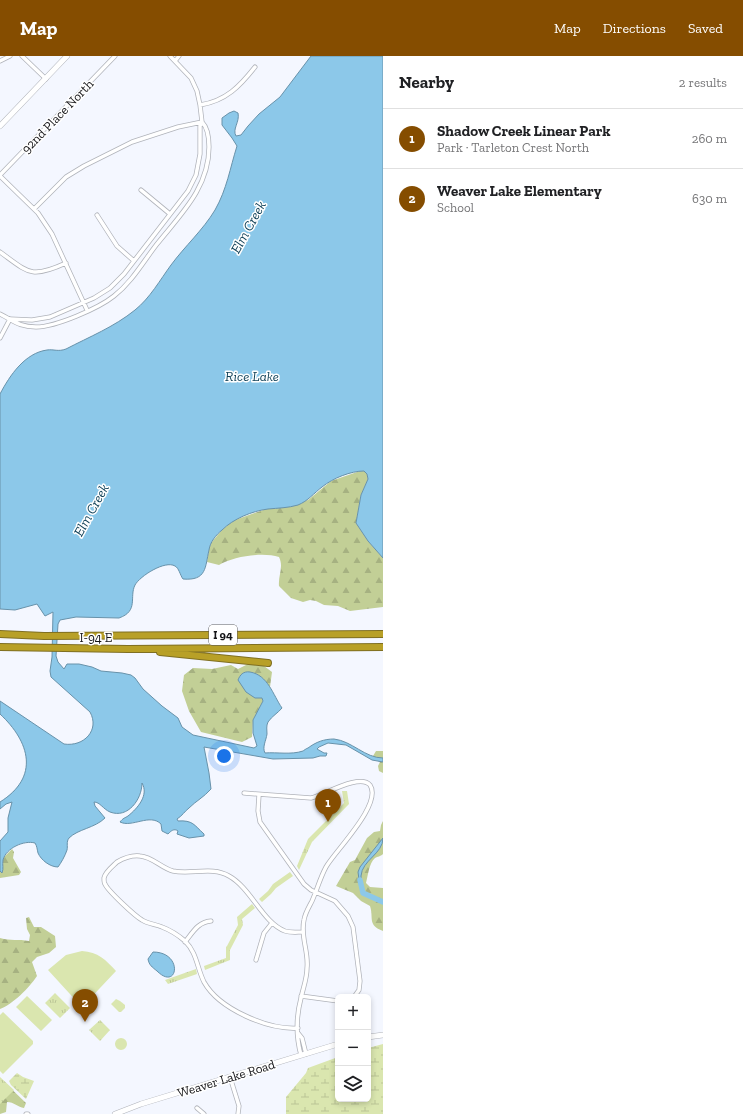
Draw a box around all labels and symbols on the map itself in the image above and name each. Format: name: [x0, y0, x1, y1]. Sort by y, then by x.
street label: 92nd Place North: [18, 76, 97, 156]
water label: Elm Creek: [227, 198, 270, 256]
water label: Rice Lake: [225, 368, 279, 385]
water label: Elm Creek: [70, 481, 113, 539]
road number: I 94: [209, 625, 237, 645]
street label: I-94 E: [80, 630, 113, 645]
your location: [214, 746, 234, 766]
pin: 1: [315, 789, 341, 822]
pin: 2: [72, 989, 98, 1022]
street label: Weaver Lake Road: [176, 1056, 277, 1100]

